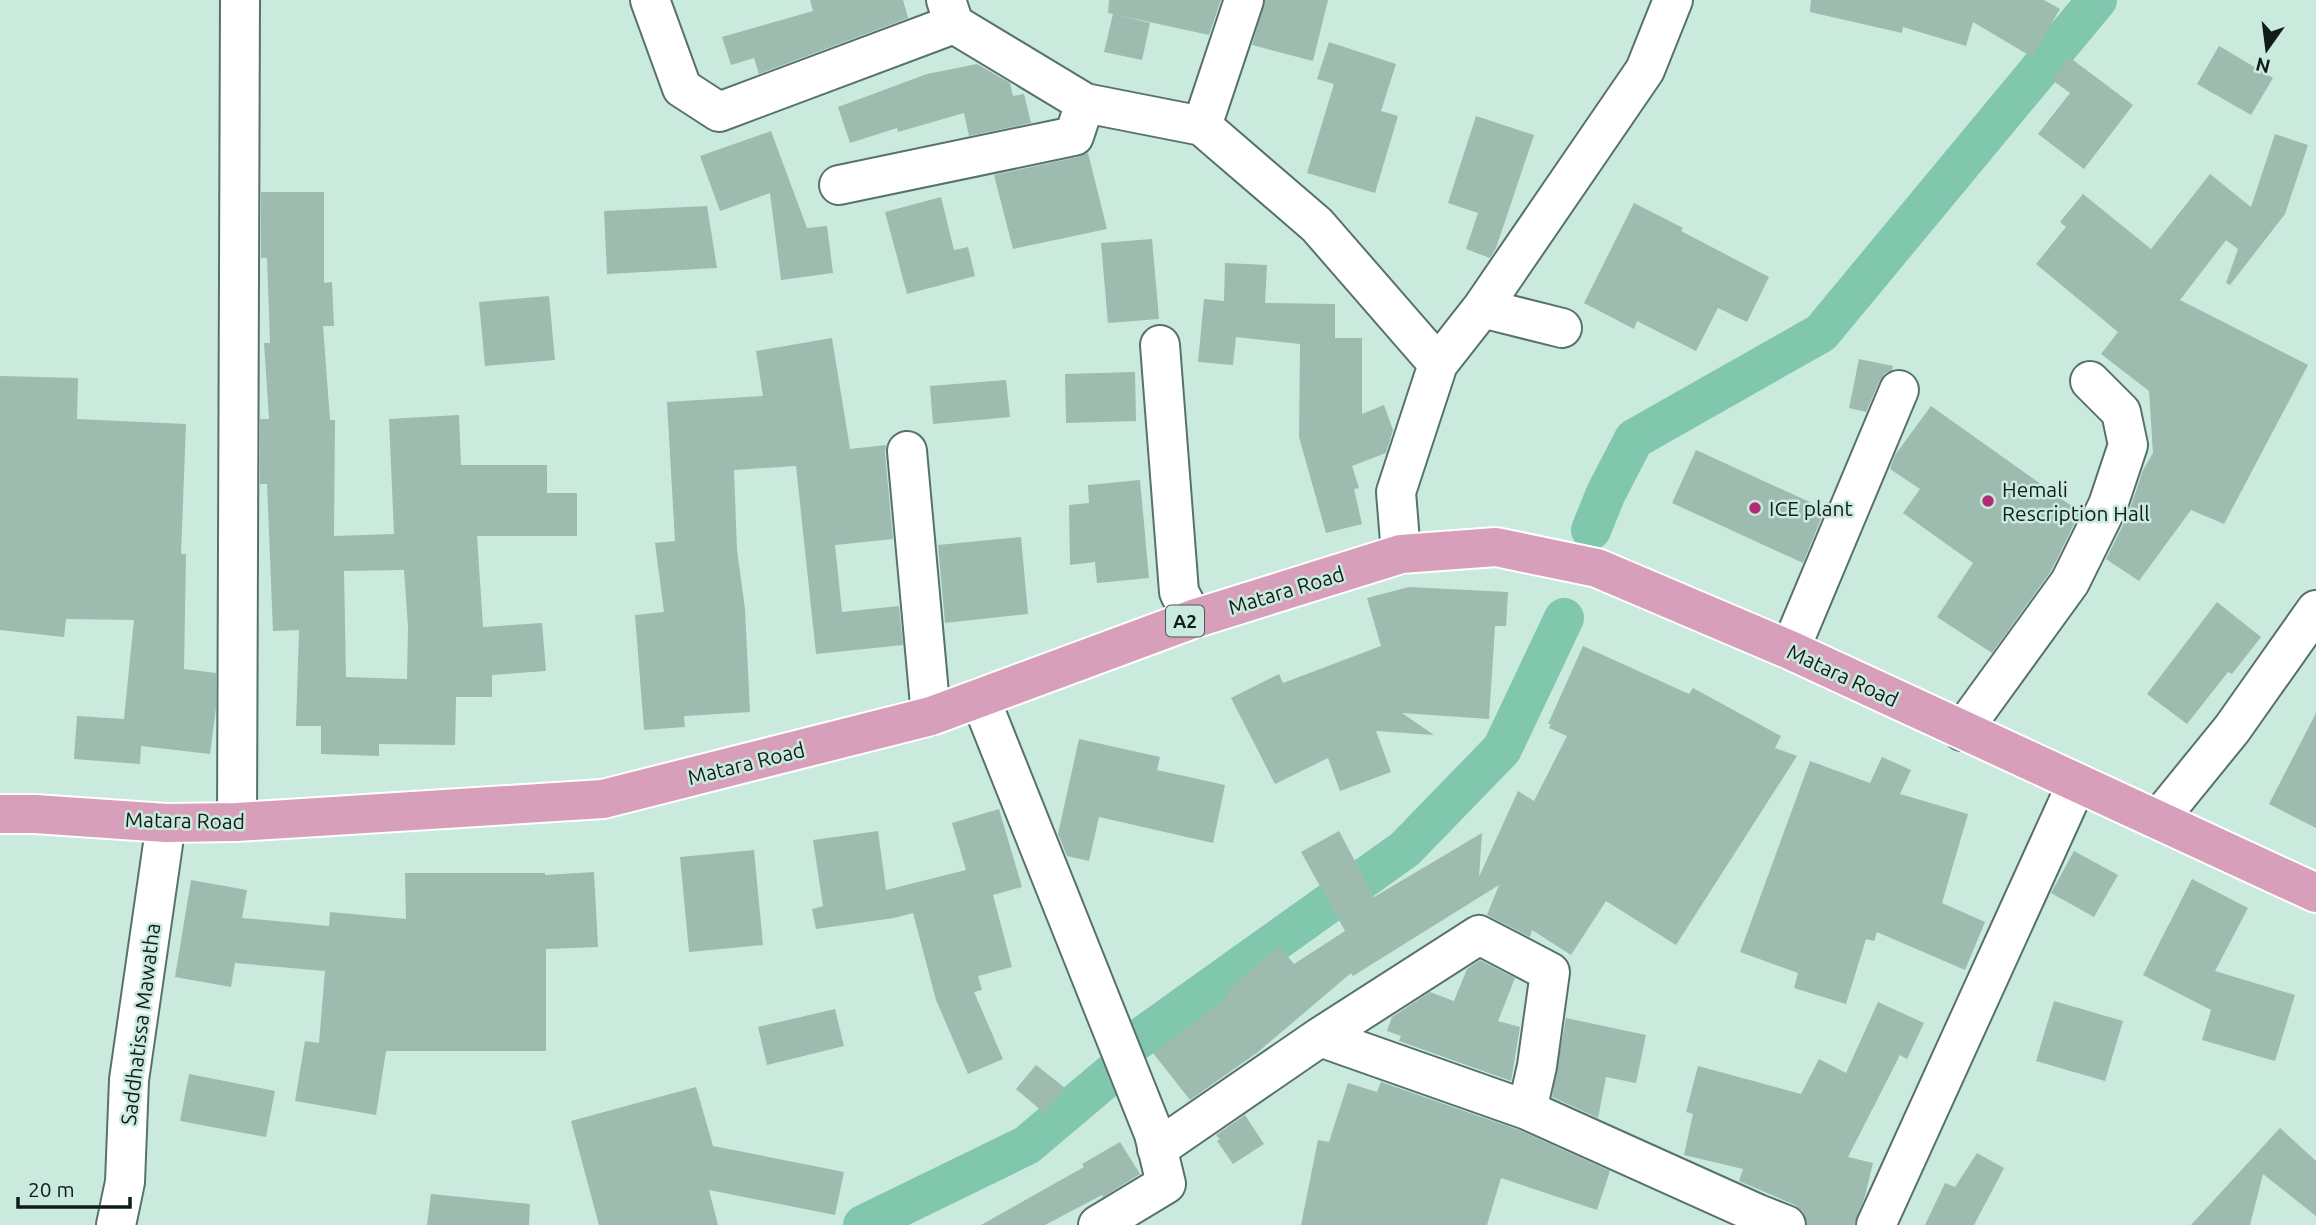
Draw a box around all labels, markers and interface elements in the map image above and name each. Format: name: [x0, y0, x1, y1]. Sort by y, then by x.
north arrow: [2232, 14, 2302, 84]
text: N: [2253, 53, 2272, 78]
place label: Hemali Rescription Hall: [2002, 477, 2150, 525]
marker: Hemali Rescription Hall: [1980, 493, 1996, 509]
place label: ICE plant: [1769, 496, 1853, 520]
marker: ICE plant: [1747, 500, 1763, 516]
street label: Matara Road: [1225, 561, 1347, 619]
road number: A2: [1166, 606, 1204, 636]
street label: Matara Road: [1784, 639, 1902, 711]
street label: Matara Road: [685, 737, 807, 789]
street label: Matara Road: [125, 807, 245, 833]
street label: Saddhatissa Mawatha: [116, 922, 164, 1126]
scale bar: [18, 1166, 130, 1210]
text: 20 m: [28, 1177, 75, 1201]

